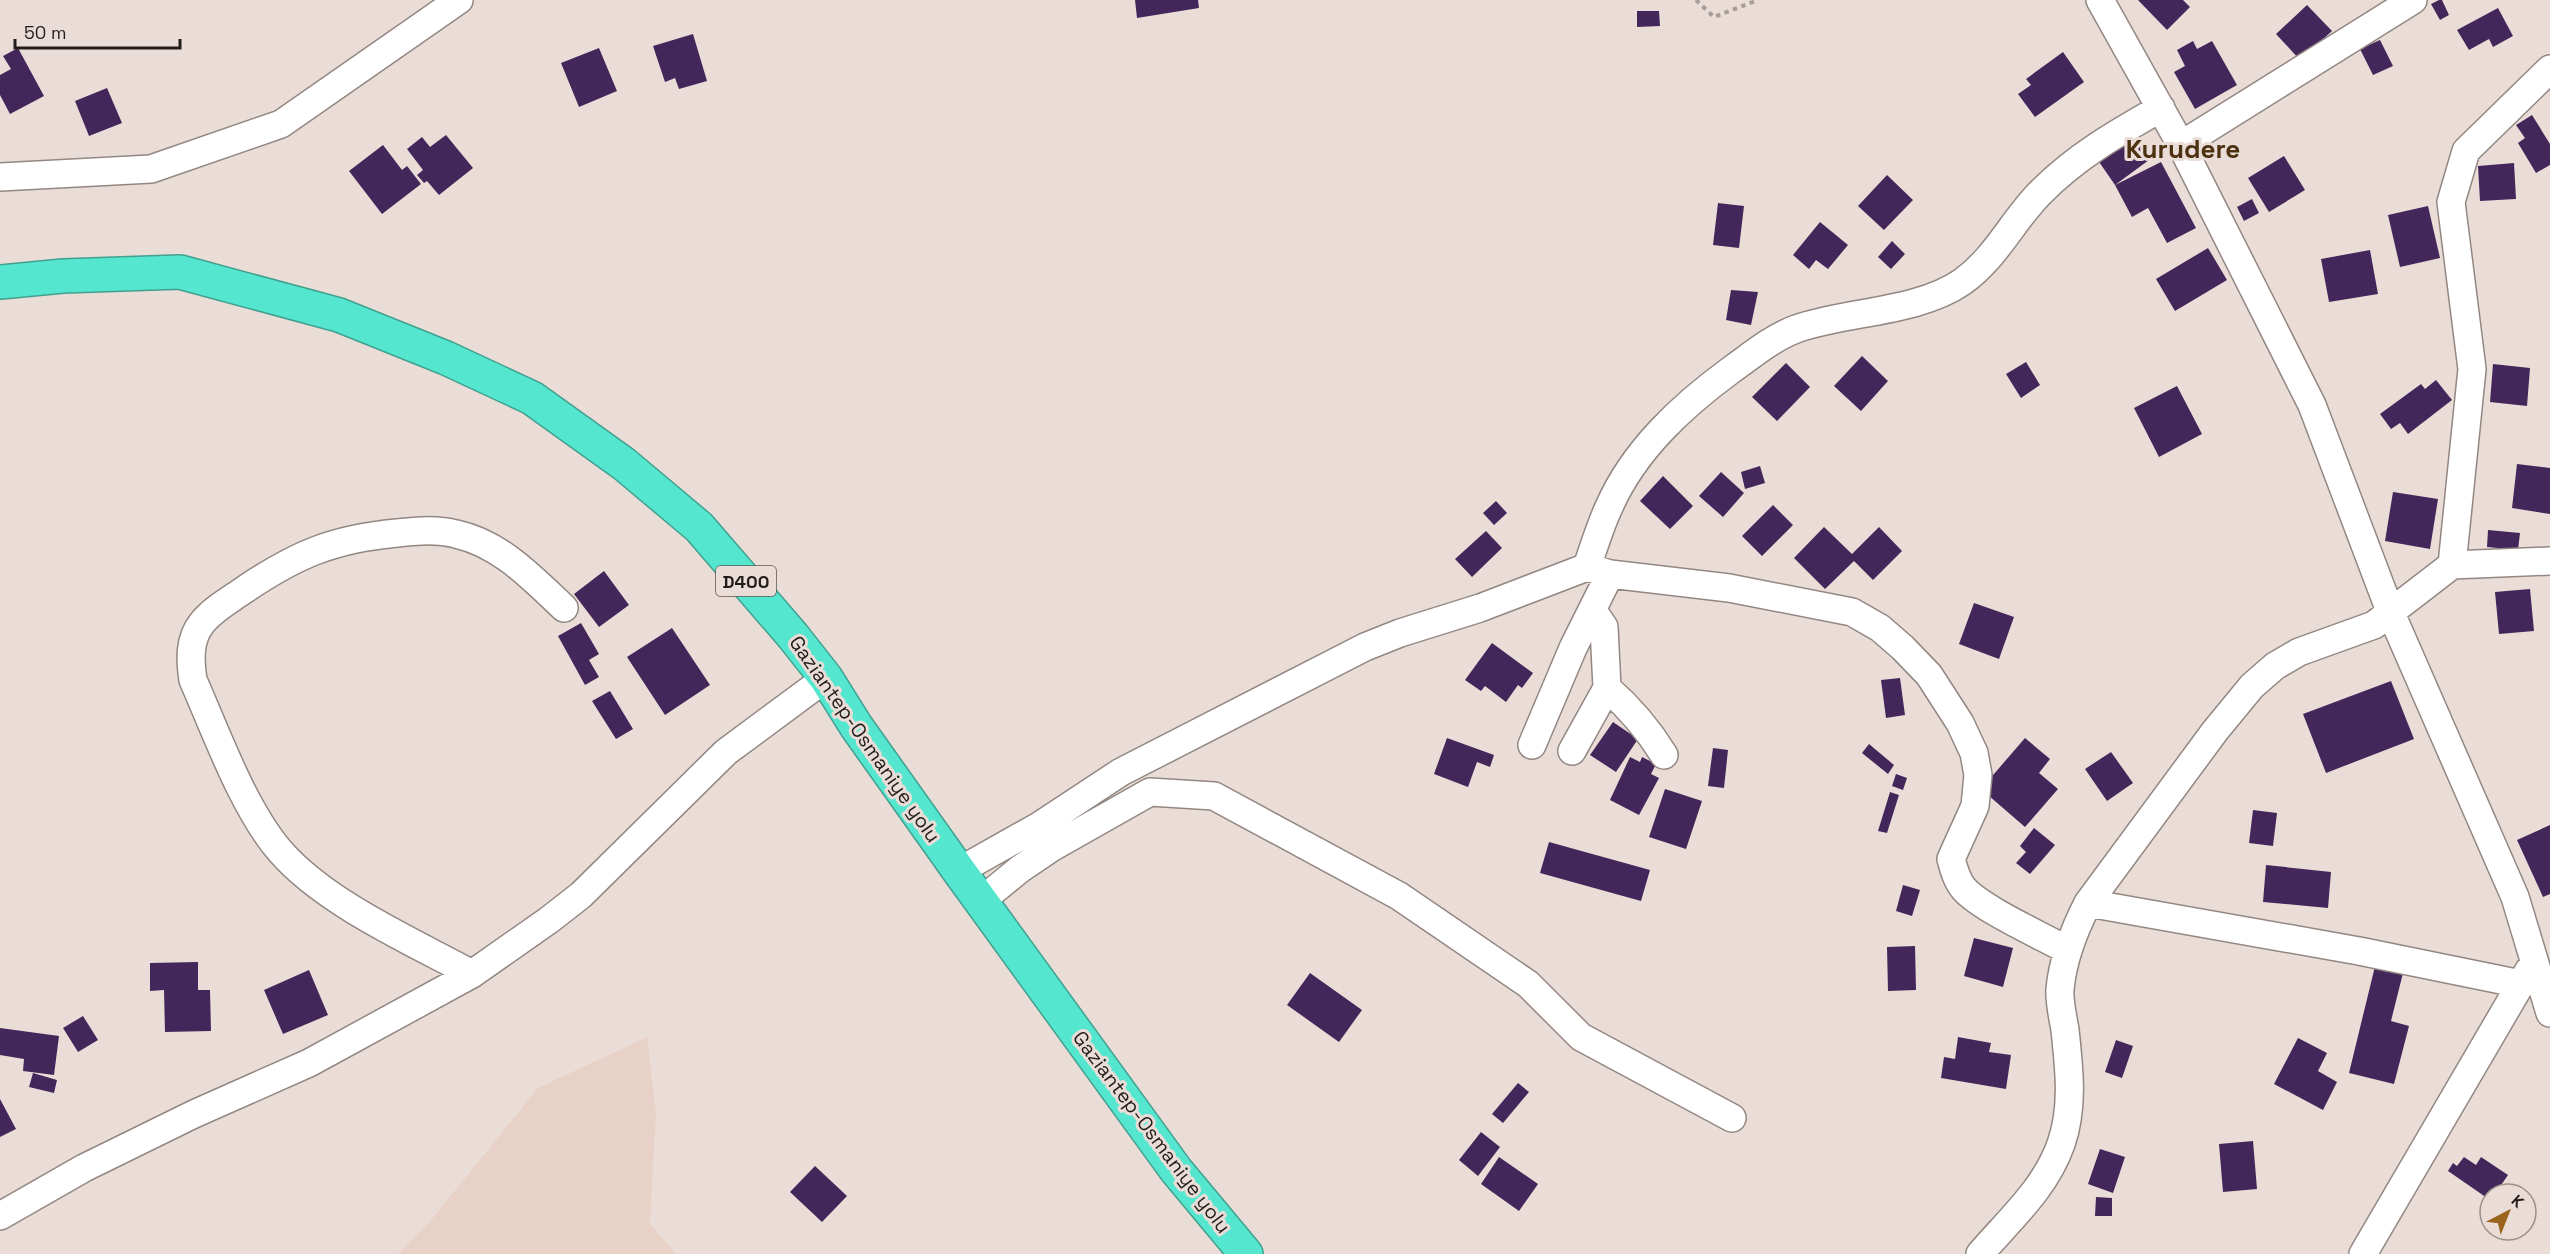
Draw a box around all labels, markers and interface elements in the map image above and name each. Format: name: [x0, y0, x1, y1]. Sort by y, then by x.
scale bar: [15, 12, 180, 50]
text: 50 m: [24, 21, 66, 44]
district label: Kurudere: [2126, 132, 2240, 166]
road number: D400: [716, 566, 776, 596]
street label: Gaziantep-Osmaniye yolu: [784, 630, 946, 848]
street label: Gaziantep-Osmaniye yolu: [1067, 1026, 1237, 1238]
north arrow: [2478, 1182, 2538, 1242]
text: K: [2507, 1190, 2528, 1212]

